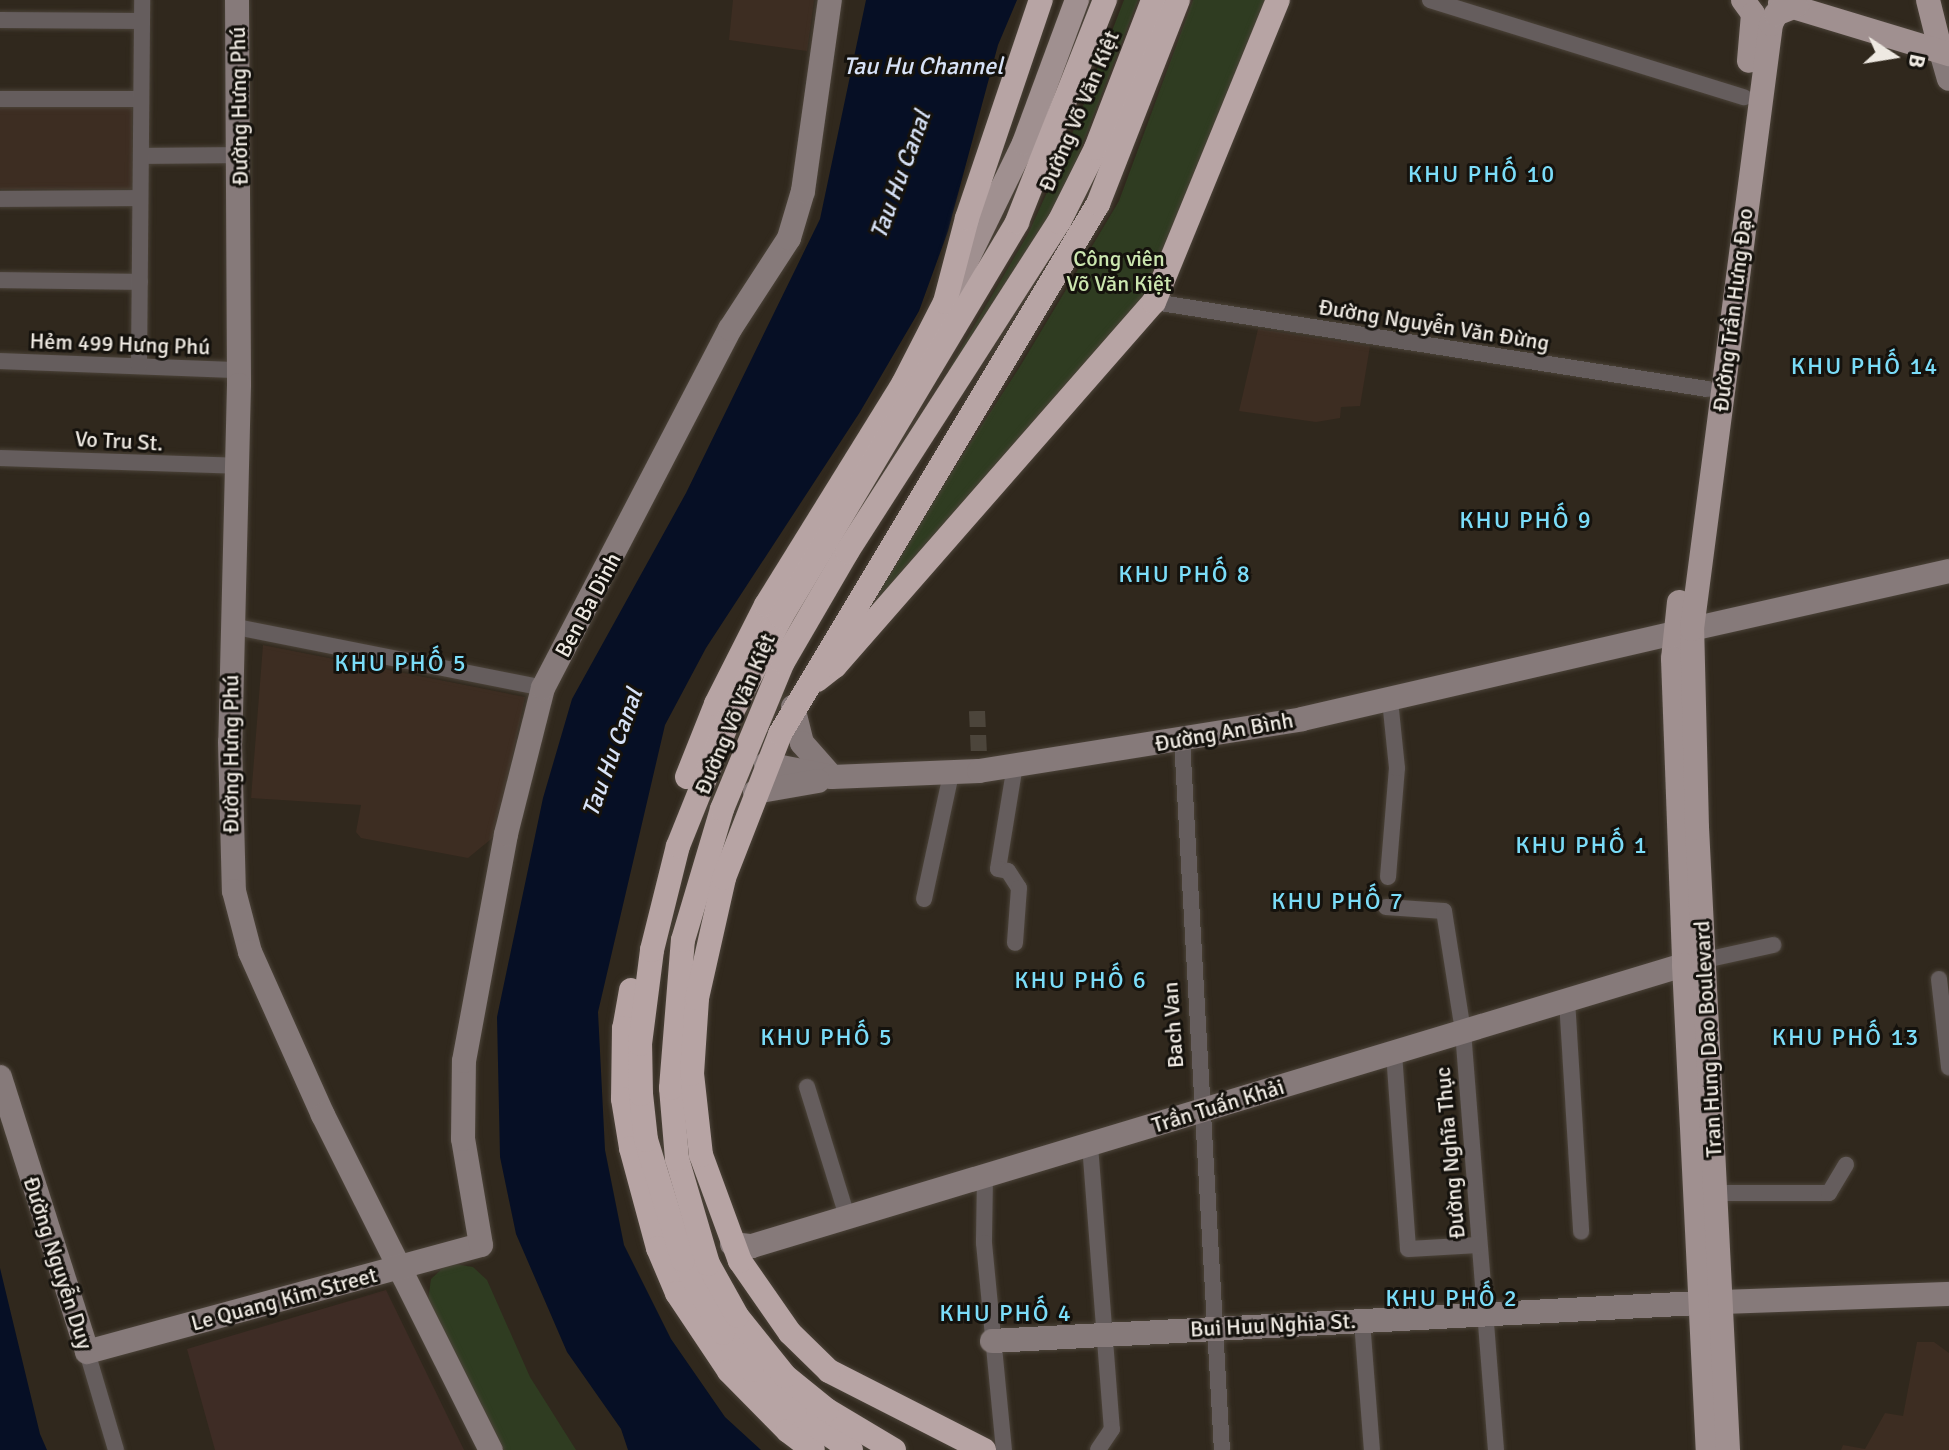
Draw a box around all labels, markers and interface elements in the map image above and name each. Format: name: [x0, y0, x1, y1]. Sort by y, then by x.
north arrow: [1853, 16, 1933, 96]
street label: Đường Hưng Phú: [224, 26, 254, 186]
street label: Đường Võ Văn Kiệt: [1033, 27, 1125, 195]
text: B: [1902, 52, 1932, 71]
water label: Tau Hu Channel: [843, 53, 1003, 81]
water label: Tau Hu Canal: [865, 107, 937, 243]
district label: KHU PHỐ 10: [1408, 161, 1556, 189]
street label: Đường Trần Hưng Đạo: [1707, 207, 1759, 413]
park label: Công viên Võ Văn Kiệt: [1066, 245, 1172, 296]
street label: Đường Nguyễn Văn Đừng: [1317, 294, 1551, 356]
street label: Hẻm 499 Hưng Phú: [29, 328, 211, 360]
district label: KHU PHỐ 14: [1791, 353, 1939, 381]
street label: Vo Tru St.: [74, 426, 164, 456]
district label: KHU PHỐ 9: [1459, 507, 1593, 535]
street label: Ben Ba Dinh: [549, 548, 627, 662]
district label: KHU PHỐ 8: [1118, 561, 1252, 589]
street label: Đường Võ Văn Kiệt: [689, 630, 781, 798]
district label: KHU PHỐ 5: [334, 650, 468, 678]
street label: Đường Hưng Phú: [218, 675, 244, 833]
water label: Tau Hu Canal: [577, 685, 649, 821]
street label: Đường An Bình: [1153, 707, 1295, 757]
district label: KHU PHỐ 1: [1515, 832, 1649, 860]
district label: KHU PHỐ 7: [1271, 888, 1405, 916]
street label: Tran Hung Dao Boulevard: [1689, 920, 1727, 1158]
district label: KHU PHỐ 6: [1014, 967, 1148, 995]
street label: Bach Van: [1157, 981, 1189, 1069]
district label: KHU PHỐ 5: [760, 1024, 894, 1052]
district label: KHU PHỐ 13: [1772, 1024, 1920, 1052]
street label: Đường Nghĩa Thục: [1429, 1066, 1471, 1240]
street label: Trần Tuấn Khải: [1149, 1073, 1287, 1139]
street label: Đường Nguyễn Duy: [18, 1173, 98, 1353]
street label: Le Quang Kim Street: [188, 1261, 380, 1337]
district label: KHU PHỐ 2: [1385, 1285, 1519, 1313]
district label: KHU PHỐ 4: [939, 1300, 1073, 1328]
street label: Bui Huu Nghia St.: [1189, 1307, 1357, 1343]

